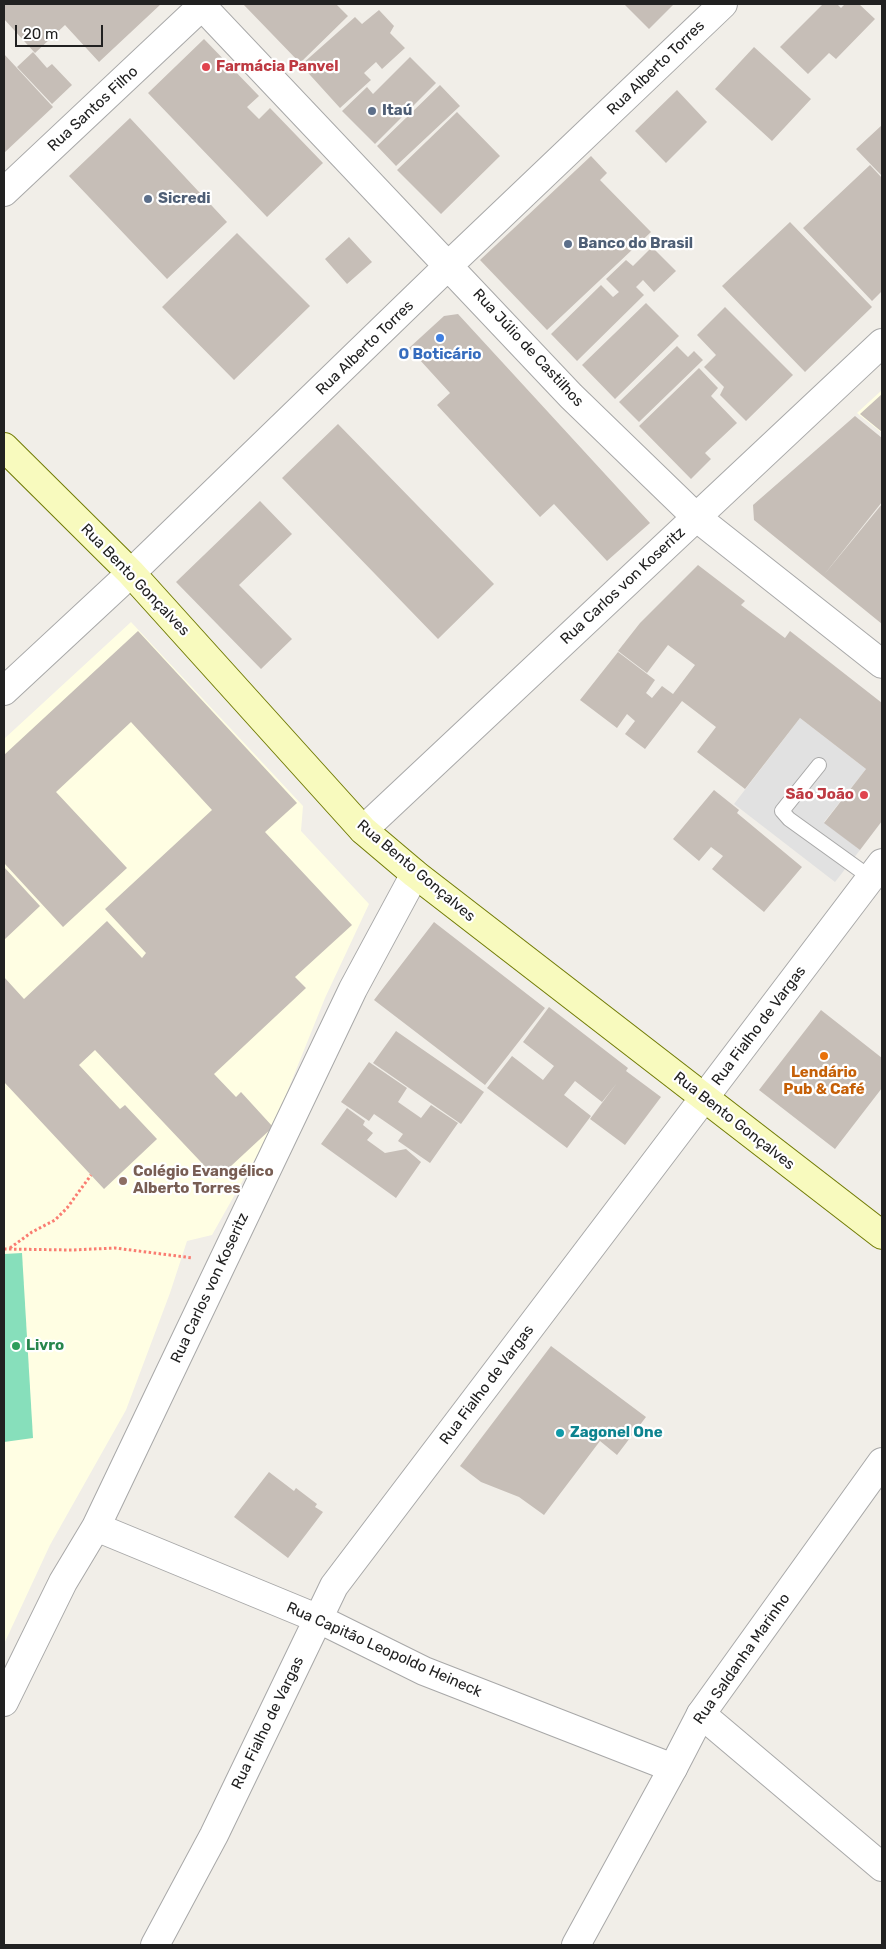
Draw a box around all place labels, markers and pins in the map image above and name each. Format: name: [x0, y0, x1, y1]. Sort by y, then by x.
place label: Farmácia Panvel: [216, 58, 338, 76]
marker: Farmácia Panvel: [200, 61, 212, 73]
place label: Itaú: [382, 102, 412, 120]
marker: Itaú: [366, 105, 378, 117]
place label: Sicredi: [158, 190, 210, 208]
marker: Sicredi: [142, 193, 154, 205]
place label: Banco do Brasil: [578, 235, 693, 253]
marker: Banco do Brasil: [562, 238, 574, 250]
marker: O Boticário: [434, 332, 446, 344]
place label: O Boticário: [399, 346, 481, 364]
place label: São João: [786, 786, 854, 804]
marker: São João: [858, 789, 870, 801]
marker: Lendário Pub & Café: [818, 1050, 830, 1062]
place label: Lendário Pub & Café: [783, 1064, 865, 1099]
place label: Colégio Evangélico Alberto Torres: [133, 1163, 274, 1198]
marker: Colégio Evangélico Alberto Torres: [117, 1175, 129, 1187]
place label: Livro: [26, 1337, 64, 1355]
marker: Livro: [10, 1340, 22, 1352]
place label: Zagonel One: [570, 1424, 663, 1442]
marker: Zagonel One: [554, 1427, 566, 1439]

